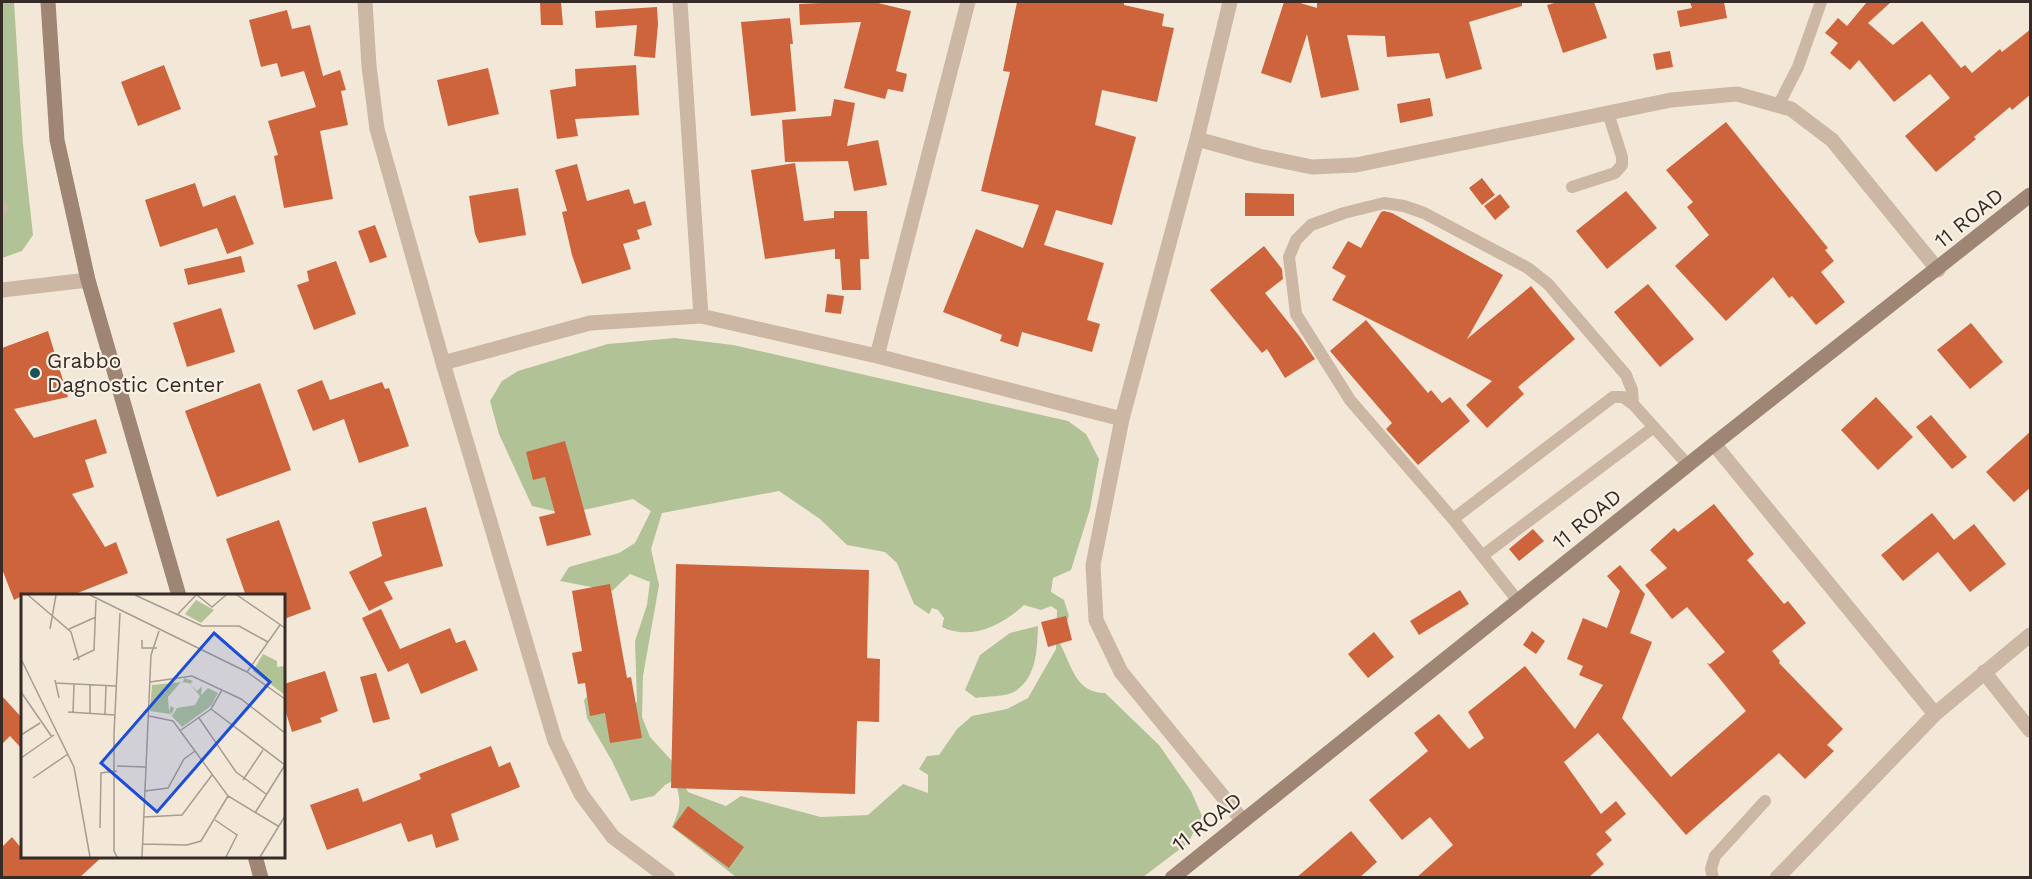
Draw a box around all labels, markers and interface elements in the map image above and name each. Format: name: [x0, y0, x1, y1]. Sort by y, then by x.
street label: 11 ROAD: [1929, 182, 2008, 253]
place label: Grabbo Dagnostic Center: [47, 348, 224, 397]
marker: Grabbo Dagnostic Center: [28, 366, 42, 380]
street label: 11 ROAD: [1547, 483, 1626, 554]
inset map: [21, 594, 285, 858]
street label: 11 ROAD: [1167, 787, 1247, 857]

